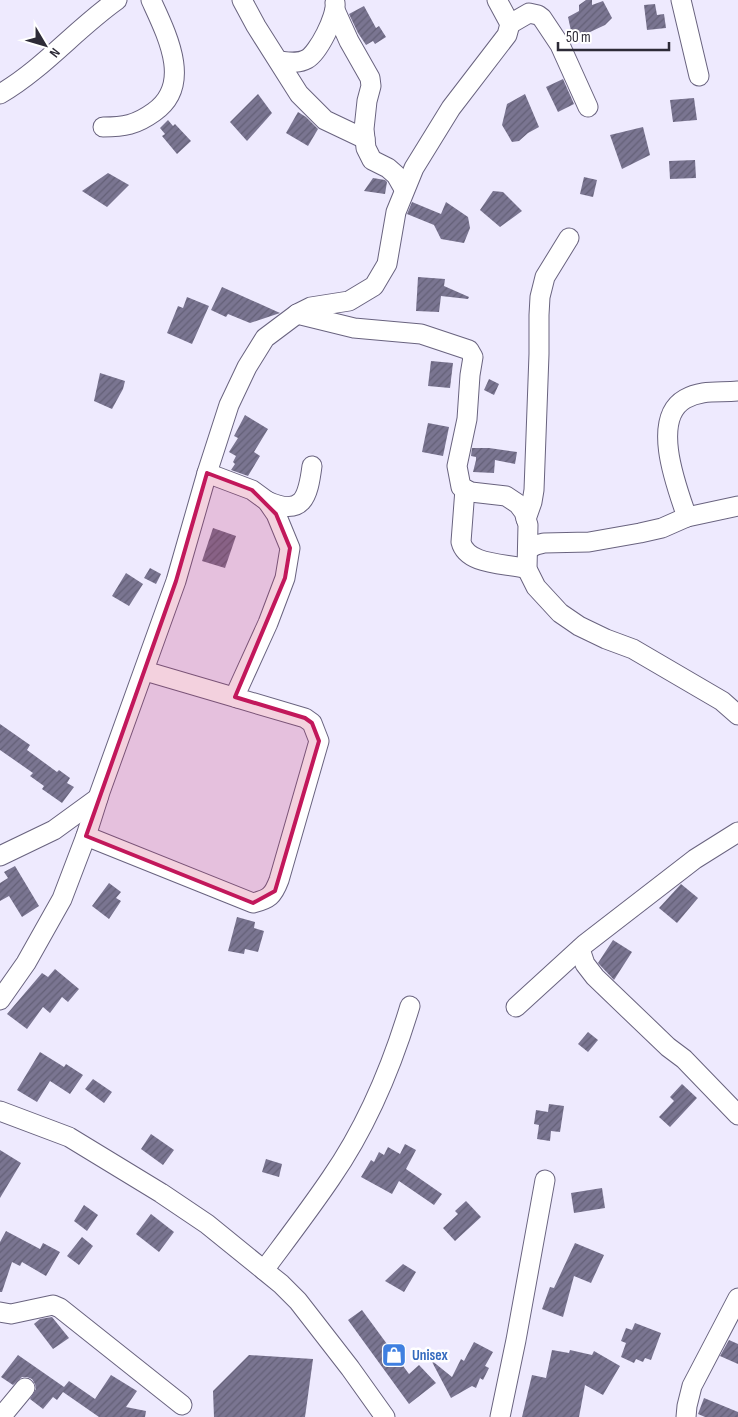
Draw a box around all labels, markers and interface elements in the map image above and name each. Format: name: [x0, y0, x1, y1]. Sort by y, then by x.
north arrow: [20, 20, 70, 70]
scale bar: [558, 20, 669, 52]
text: 50 m: [566, 28, 591, 47]
text: N: [46, 45, 64, 61]
shop icon: Unisex: [381, 1342, 407, 1368]
place label: Unisex: [412, 1346, 449, 1365]

